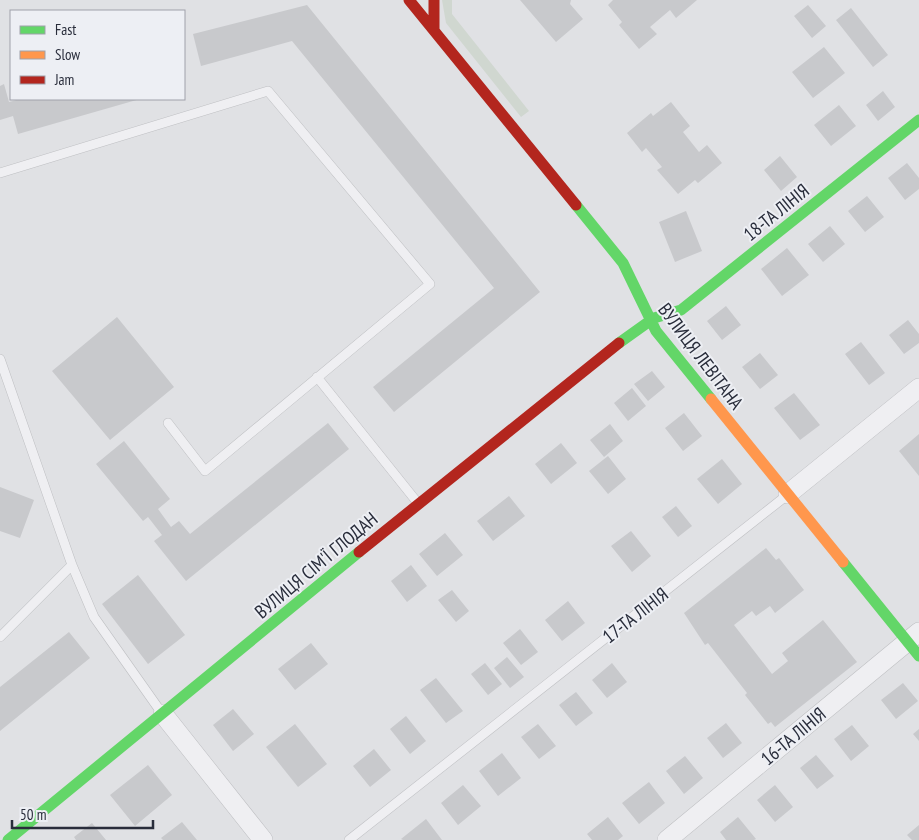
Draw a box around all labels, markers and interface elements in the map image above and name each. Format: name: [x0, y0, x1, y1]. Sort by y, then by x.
legend: [10, 10, 185, 100]
text: Fast: [55, 20, 76, 39]
text: Slow: [55, 45, 80, 64]
text: Jam: [54, 70, 74, 89]
street label: 18-ТА ЛІНІЯ: [738, 178, 814, 246]
street label: ВУЛИЦЯ ЛЕВІТАНА: [653, 298, 749, 414]
street label: ВУЛИЦЯ СІМ'Ї ГЛОДАН: [250, 507, 382, 623]
street label: 17-ТА ЛІНІЯ: [597, 582, 673, 648]
street label: 16-ТА ЛІНІЯ: [755, 702, 831, 770]
scale bar: [12, 798, 154, 830]
text: 50 m: [20, 805, 46, 824]

